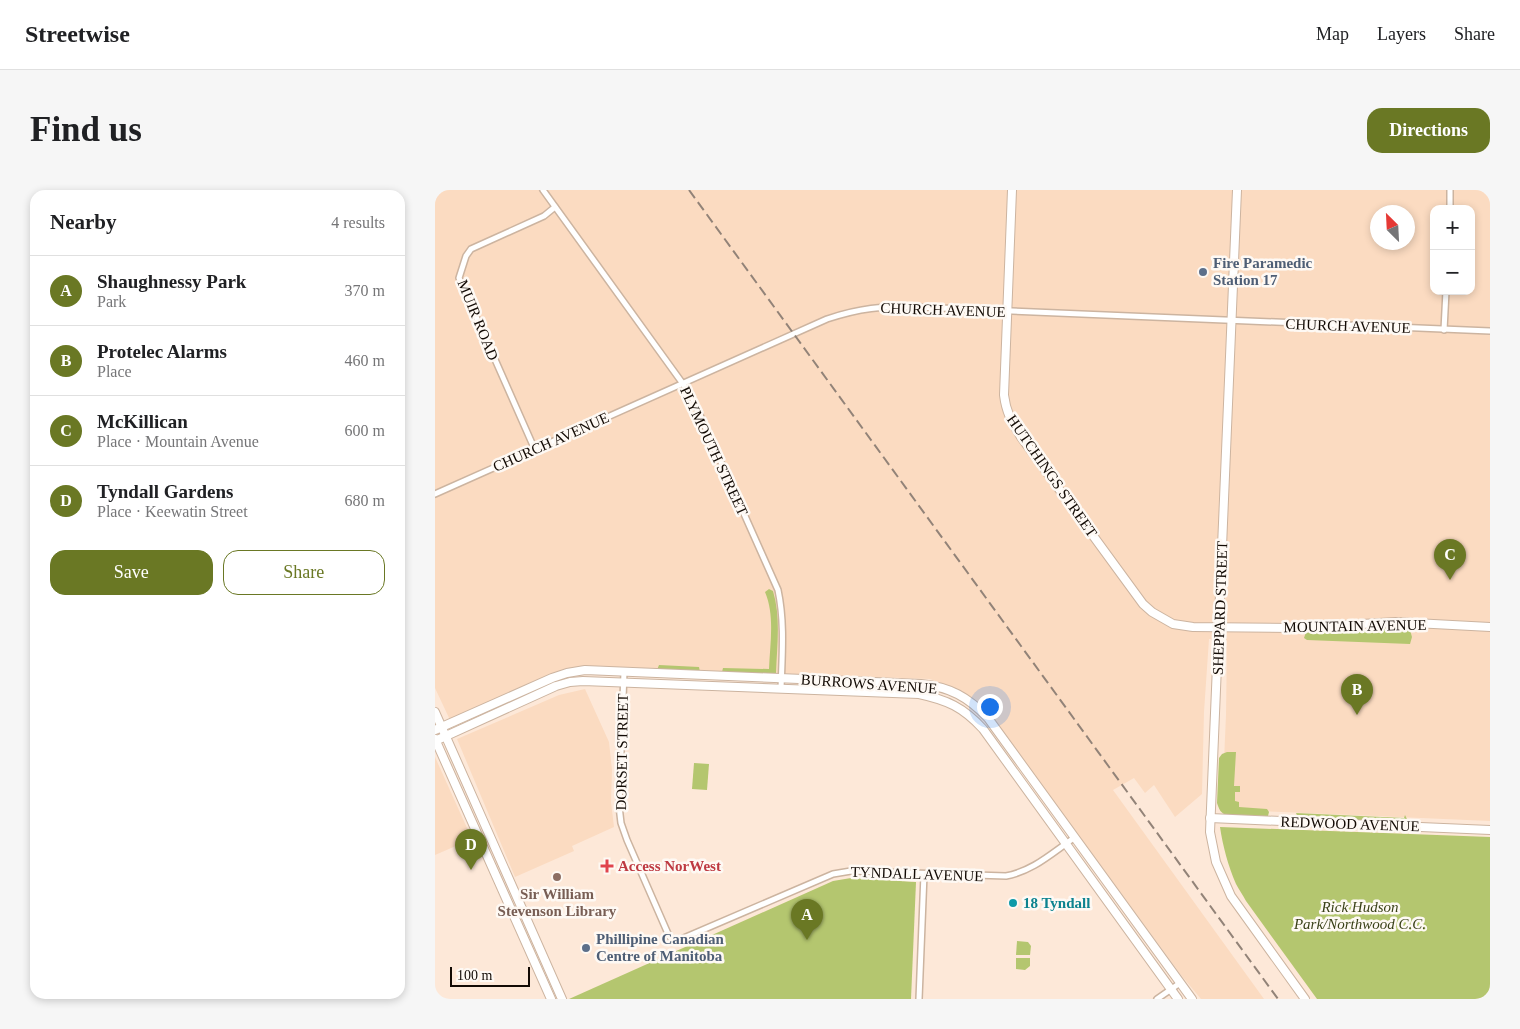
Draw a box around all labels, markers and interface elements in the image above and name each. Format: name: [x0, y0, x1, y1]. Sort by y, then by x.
text: Streetwise: [25, 21, 130, 47]
text: Map: [1316, 24, 1349, 44]
text: Layers: [1377, 24, 1426, 44]
text: Share: [1454, 24, 1495, 44]
button: Directions: [1367, 108, 1490, 153]
text: Find us: [30, 110, 142, 149]
north arrow: [1370, 205, 1415, 250]
map controls: [1430, 205, 1475, 295]
button: +: [1430, 205, 1475, 250]
text: Nearby: [50, 210, 117, 234]
text: 4 results: [331, 214, 385, 231]
button: −: [1430, 250, 1475, 295]
place label: Fire Paramedic Station 17: [1213, 255, 1313, 288]
marker: Fire Paramedic Station 17: [1197, 266, 1209, 278]
text: Shaughnessy Park: [97, 271, 246, 292]
street label: MUIR ROAD: [455, 277, 501, 363]
text: A: [60, 282, 72, 299]
text: 370 m: [345, 282, 385, 299]
text: Park: [97, 293, 126, 310]
street label: CHURCH AVENUE: [880, 300, 1006, 320]
street label: CHURCH AVENUE: [1285, 316, 1411, 336]
text: Protelec Alarms: [97, 341, 227, 362]
text: B: [61, 352, 71, 369]
text: 460 m: [345, 352, 385, 369]
text: Place: [97, 363, 132, 380]
street label: PLYMOUTH STREET: [677, 384, 751, 518]
street label: CHURCH AVENUE: [491, 409, 611, 475]
text: McKillican: [97, 411, 188, 432]
street label: HUTCHINGS STREET: [1004, 412, 1100, 540]
text: C: [60, 422, 72, 439]
text: 600 m: [345, 422, 385, 439]
text: Place · Mountain Avenue: [97, 433, 259, 450]
text: Tyndall Gardens: [97, 481, 233, 502]
text: D: [60, 492, 72, 509]
text: 680 m: [345, 492, 385, 509]
text: Place · Keewatin Street: [97, 503, 248, 520]
pin: C: [1434, 539, 1466, 580]
street label: SHEPPARD STREET: [1210, 541, 1230, 675]
button: Save: [50, 550, 213, 595]
button: Share: [223, 550, 385, 595]
street label: MOUNTAIN AVENUE: [1283, 617, 1427, 635]
street label: BURROWS AVENUE: [800, 671, 938, 697]
pin: B: [1341, 674, 1373, 715]
street label: DORSET STREET: [613, 693, 631, 811]
your location: [977, 694, 1003, 720]
street label: REDWOOD AVENUE: [1280, 814, 1420, 834]
pin: D: [455, 829, 487, 870]
place label: Access NorWest: [618, 858, 721, 874]
marker: Access NorWest: [600, 859, 614, 873]
street label: TYNDALL AVENUE: [850, 864, 984, 884]
marker: Sir William Stevenson Library: [551, 871, 563, 883]
place label: Sir William Stevenson Library: [498, 886, 617, 919]
place label: 18 Tyndall: [1023, 895, 1090, 911]
marker: 18 Tyndall: [1007, 897, 1019, 909]
pin: A: [791, 899, 823, 940]
park label: Rick Hudson Park/Northwood C.C.: [1293, 899, 1426, 932]
place label: Phillipine Canadian Centre of Manitoba: [596, 931, 725, 964]
marker: Phillipine Canadian Centre of Manitoba: [580, 942, 592, 954]
scale bar: [450, 964, 530, 987]
text: 100 m: [457, 968, 492, 983]

